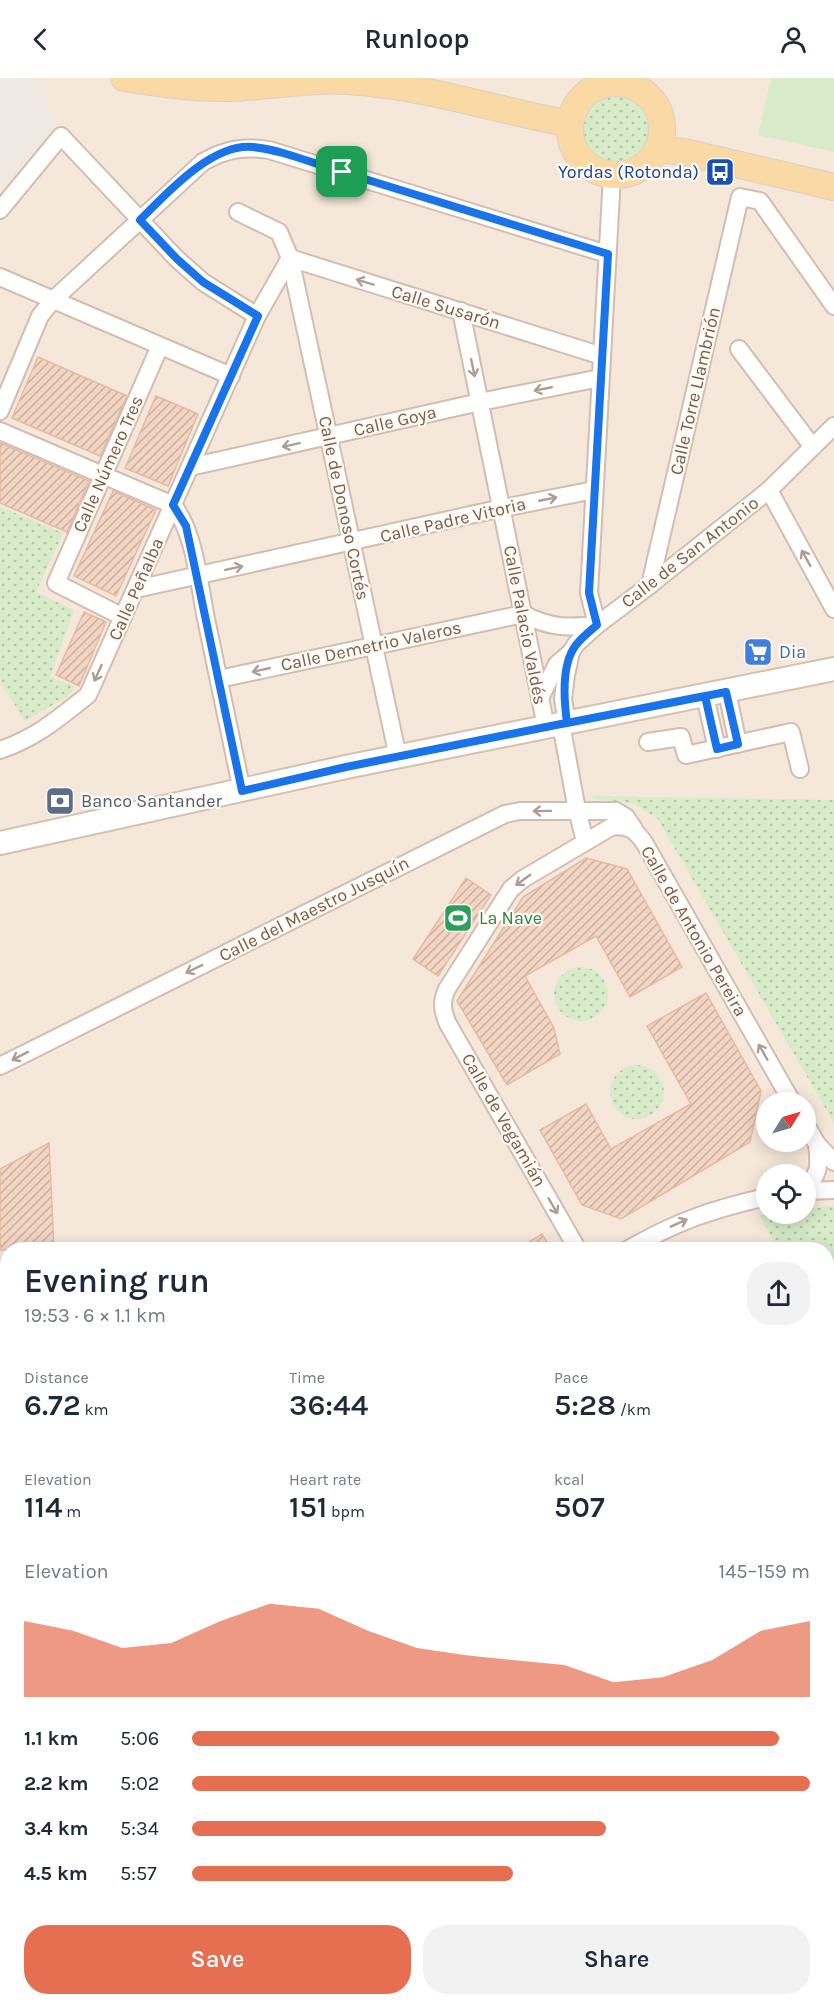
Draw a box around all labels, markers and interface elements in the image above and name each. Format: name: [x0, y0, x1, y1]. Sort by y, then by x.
icon: back: [24, 23, 57, 56]
text: Runloop: [364, 23, 470, 55]
icon: person: [777, 23, 810, 56]
pin: [316, 146, 367, 197]
icon: arrive: [325, 155, 358, 188]
bus stop icon: Yordas (Rotonda): [704, 156, 736, 188]
place label: Yordas (Rotonda): [558, 161, 699, 183]
one-way arrow: [356, 276, 375, 287]
street label: Calle Susarón: [389, 280, 503, 334]
street label: Calle Torre Llambrión: [665, 305, 725, 477]
one-way arrow: [467, 359, 479, 378]
one-way arrow: [534, 384, 553, 395]
street label: Calle Número Tres: [68, 392, 148, 536]
street label: Calle Goya: [351, 401, 439, 441]
street label: Calle de Donoso Cortés: [314, 414, 374, 602]
one-way arrow: [282, 440, 301, 451]
street label: Calle de San Antonio: [617, 491, 763, 613]
street label: Calle Padre Vitoria: [378, 493, 528, 547]
one-way arrow: [537, 493, 557, 504]
street label: Calle Peñalba: [104, 534, 168, 644]
street label: Calle Palacio Valdés: [499, 543, 551, 707]
one-way arrow: [800, 550, 812, 567]
one-way arrow: [224, 562, 243, 573]
street label: Calle Demetrio Valeros: [279, 616, 463, 676]
supermarket icon: Dia: [742, 636, 774, 668]
place label: Dia: [779, 641, 806, 663]
one-way arrow: [92, 664, 103, 682]
one-way arrow: [251, 665, 271, 676]
bank icon: Banco Santander: [44, 785, 76, 817]
place label: Banco Santander: [81, 790, 222, 812]
one-way arrow: [532, 805, 552, 817]
street label: Calle de Antonio Pereira: [636, 842, 752, 1020]
street label: Calle del Maestro Jusquín: [215, 851, 413, 967]
one-way arrow: [515, 874, 531, 886]
sports icon: La Nave: [442, 902, 474, 934]
place label: La Nave: [479, 907, 542, 929]
one-way arrow: [186, 963, 204, 975]
one-way arrow: [757, 1044, 769, 1061]
street label: Calle de Vegamián: [457, 1049, 551, 1191]
one-way arrow: [12, 1050, 29, 1062]
north arrow: [756, 1092, 816, 1152]
map controls: [756, 1092, 816, 1224]
button: locate: [756, 1164, 816, 1224]
one-way arrow: [547, 1197, 559, 1214]
one-way arrow: [670, 1216, 688, 1227]
text: Evening run: [24, 1262, 210, 1300]
button: share: [747, 1262, 810, 1325]
text: 19:53 · 6 × 1.1 km: [24, 1304, 166, 1327]
text: Distance: [24, 1368, 89, 1387]
text: Time: [289, 1368, 325, 1387]
text: Pace: [554, 1368, 588, 1387]
text: 6.72: [24, 1387, 81, 1423]
text: 36:44: [289, 1387, 368, 1423]
text: 5:28: [554, 1387, 616, 1423]
text: km: [81, 1400, 109, 1419]
text: /km: [616, 1400, 651, 1419]
text: Elevation: [24, 1470, 92, 1489]
text: Heart rate: [289, 1470, 361, 1489]
text: kcal: [554, 1470, 585, 1489]
text: 114: [24, 1489, 63, 1525]
text: 151: [289, 1489, 327, 1525]
text: 507: [554, 1489, 605, 1525]
text: m: [63, 1502, 81, 1521]
text: bpm: [327, 1502, 365, 1521]
text: Elevation: [24, 1560, 109, 1583]
text: 145–159 m: [719, 1560, 810, 1583]
text: 1.1 km: [24, 1727, 78, 1750]
text: 5:06: [120, 1727, 159, 1750]
text: 2.2 km: [24, 1772, 88, 1795]
text: 5:02: [120, 1772, 159, 1795]
text: 3.4 km: [24, 1817, 89, 1840]
text: 5:34: [120, 1817, 159, 1840]
text: 4.5 km: [24, 1862, 88, 1885]
text: 5:57: [120, 1862, 157, 1885]
button: Save: [24, 1925, 411, 1994]
button: Share: [423, 1925, 810, 1994]

